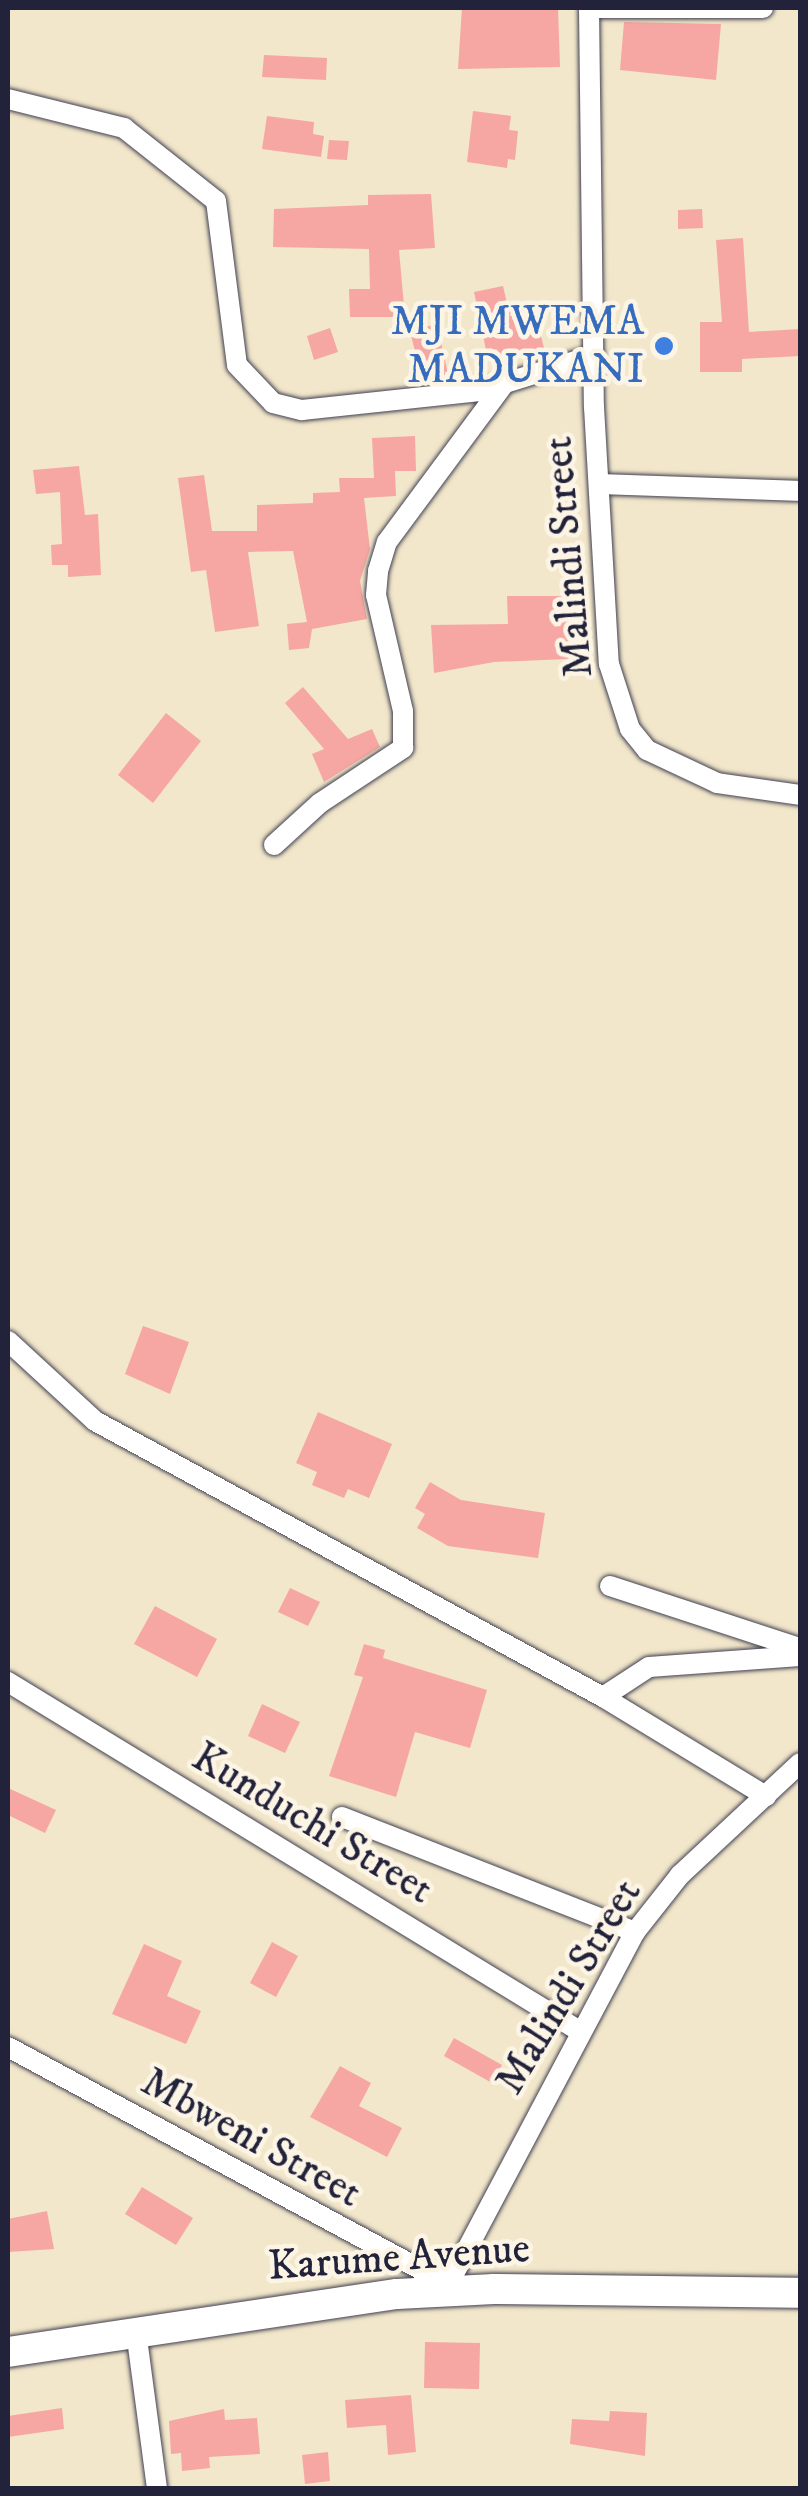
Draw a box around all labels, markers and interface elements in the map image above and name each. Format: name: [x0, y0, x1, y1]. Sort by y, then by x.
place label: MJI MWEMA MADUKANI: [391, 297, 644, 396]
marker: MJI MWEMA MADUKANI: [653, 335, 675, 357]
street label: Malindi Street: [533, 434, 605, 680]
street label: Kunduchi Street: [183, 1732, 441, 1916]
street label: Malindi Street: [485, 1870, 653, 2104]
street label: Mbweni Street: [132, 2057, 370, 2219]
street label: Karume Avenue: [266, 2224, 532, 2292]

